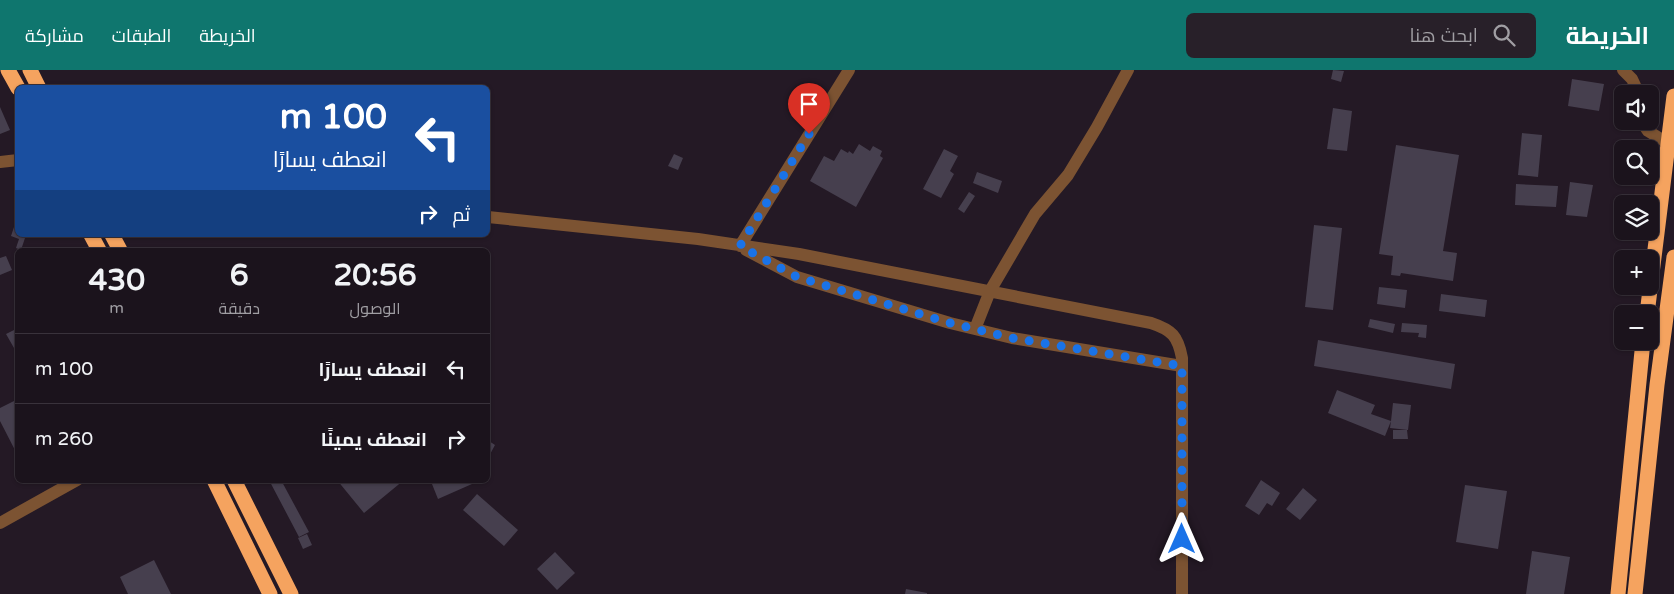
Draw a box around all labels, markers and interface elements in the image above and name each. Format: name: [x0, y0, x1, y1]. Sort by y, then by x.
search box: [1186, 13, 1536, 58]
icon: search: [1490, 21, 1518, 49]
text: الخريطة: [1566, 22, 1649, 51]
text: مشاركة: [25, 25, 84, 47]
text: الطبقات: [112, 25, 171, 47]
text: الخريطة: [199, 25, 256, 47]
text: ابحث هنا: [1409, 25, 1478, 47]
pin: [788, 83, 830, 134]
map controls: [1614, 85, 1659, 350]
button: sound: [1614, 85, 1659, 130]
icon: arrive: [795, 90, 823, 118]
text: 100 m: [280, 96, 387, 138]
icon: left: [405, 105, 470, 170]
button: search: [1614, 140, 1659, 185]
text: انعطف يسارًا: [273, 147, 387, 173]
button: layers: [1614, 195, 1659, 240]
icon: right: [414, 200, 442, 228]
text: ثم: [452, 204, 470, 226]
button: +: [1614, 250, 1659, 295]
text: 6: [230, 257, 249, 294]
text: 20:56: [333, 257, 417, 294]
text: 430: [88, 262, 145, 299]
text: m: [109, 298, 124, 318]
text: دقيقة: [218, 299, 260, 319]
text: الوصول: [350, 299, 401, 319]
button: −: [1614, 305, 1659, 350]
icon: left: [442, 355, 470, 383]
text: 100 m: [35, 358, 93, 380]
text: انعطف يسارًا: [318, 359, 427, 381]
icon: right: [442, 425, 470, 453]
text: 260 m: [35, 428, 93, 450]
text: انعطف يمينًا: [321, 429, 427, 451]
position arrow: [1155, 512, 1207, 564]

